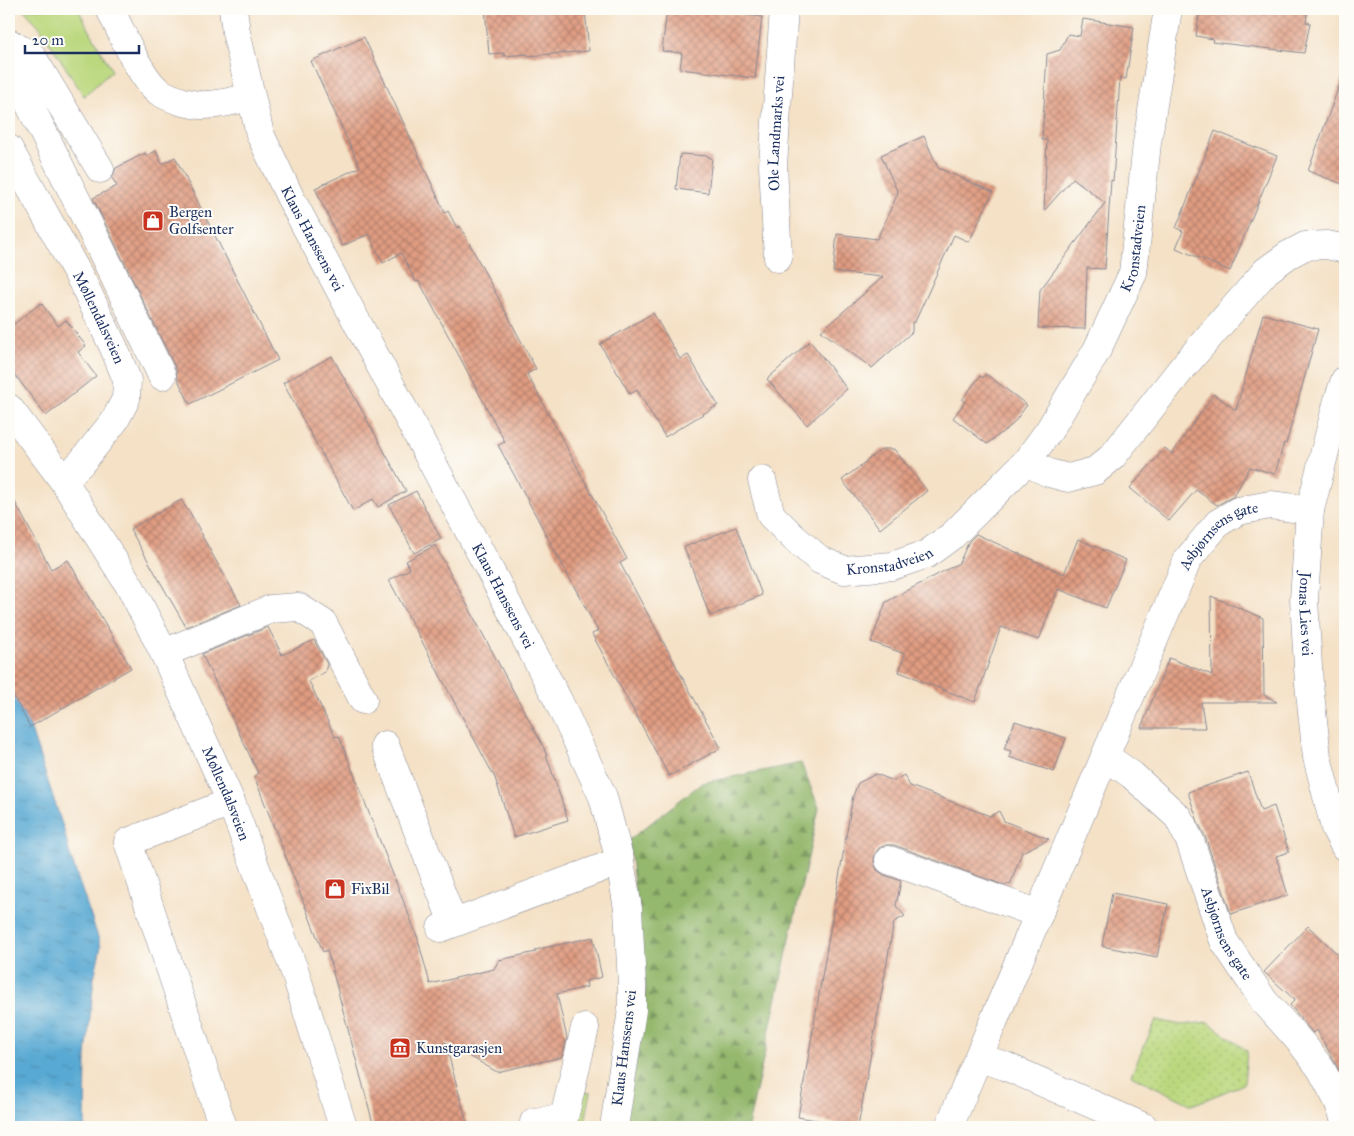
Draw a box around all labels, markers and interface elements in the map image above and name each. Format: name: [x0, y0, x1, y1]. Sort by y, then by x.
scale bar: [25, 22, 139, 54]
text: 20 m: [32, 31, 64, 49]
street label: Ole Landmarks vei: [764, 75, 788, 191]
street label: Klaus Hanssens vei: [277, 183, 348, 294]
place label: Bergen Golfsenter: [169, 203, 234, 238]
street label: Kronstadveien: [1116, 204, 1149, 295]
shop icon: Bergen Golfsenter: [141, 209, 165, 233]
street label: Møllendalsveien: [69, 268, 128, 366]
street label: Asbjørnsens gate: [1175, 498, 1260, 573]
street label: Klaus Hanssens vei: [468, 540, 538, 652]
street label: Kronstadveien: [845, 544, 937, 579]
street label: Jonas Lies vei: [1295, 569, 1316, 657]
street label: Møllendalsveien: [198, 743, 254, 843]
shop icon: FixBil: [323, 877, 347, 901]
place label: FixBil: [351, 880, 391, 898]
street label: Asbjørnsens gate: [1197, 884, 1256, 983]
street label: Klaus Hanssens vei: [608, 989, 640, 1107]
museum icon: Kunstgarasjen: [388, 1036, 412, 1060]
place label: Kunstgarasjen: [416, 1039, 502, 1057]

